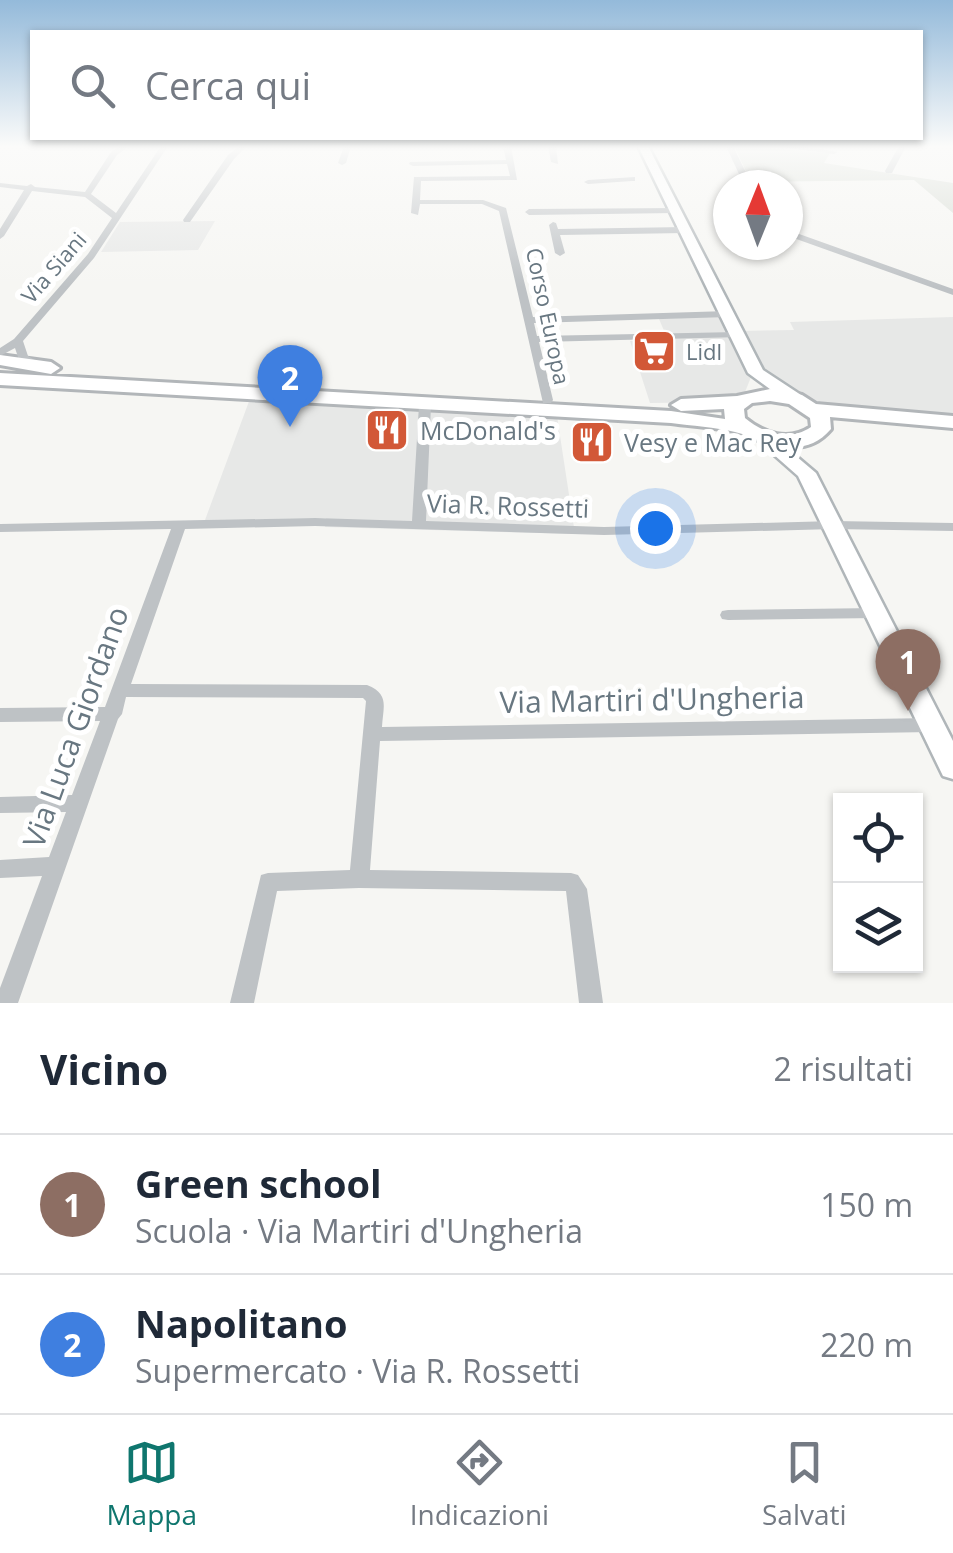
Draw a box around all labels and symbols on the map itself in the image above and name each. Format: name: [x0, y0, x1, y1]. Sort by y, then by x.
north arrow: [713, 170, 803, 260]
street label: Via Siani: [14, 225, 92, 309]
street label: Corso Europa: [520, 245, 578, 387]
supermarket icon: Lidl: [631, 328, 677, 374]
place label: Lidl: [686, 336, 722, 366]
pin: 2: [258, 344, 322, 427]
restaurant icon: McDonald's: [364, 407, 410, 453]
place label: McDonald's: [420, 413, 556, 447]
restaurant icon: Vesy e Mac Rey: [569, 419, 615, 465]
place label: Vesy e Mac Rey: [624, 425, 802, 459]
street label: Via R. Rossetti: [426, 485, 590, 525]
your location: [630, 503, 681, 554]
street label: Via Luca Giordano: [12, 601, 138, 853]
pin: 1: [876, 628, 940, 711]
street label: Via Martiri d'Ungheria: [499, 676, 805, 722]

